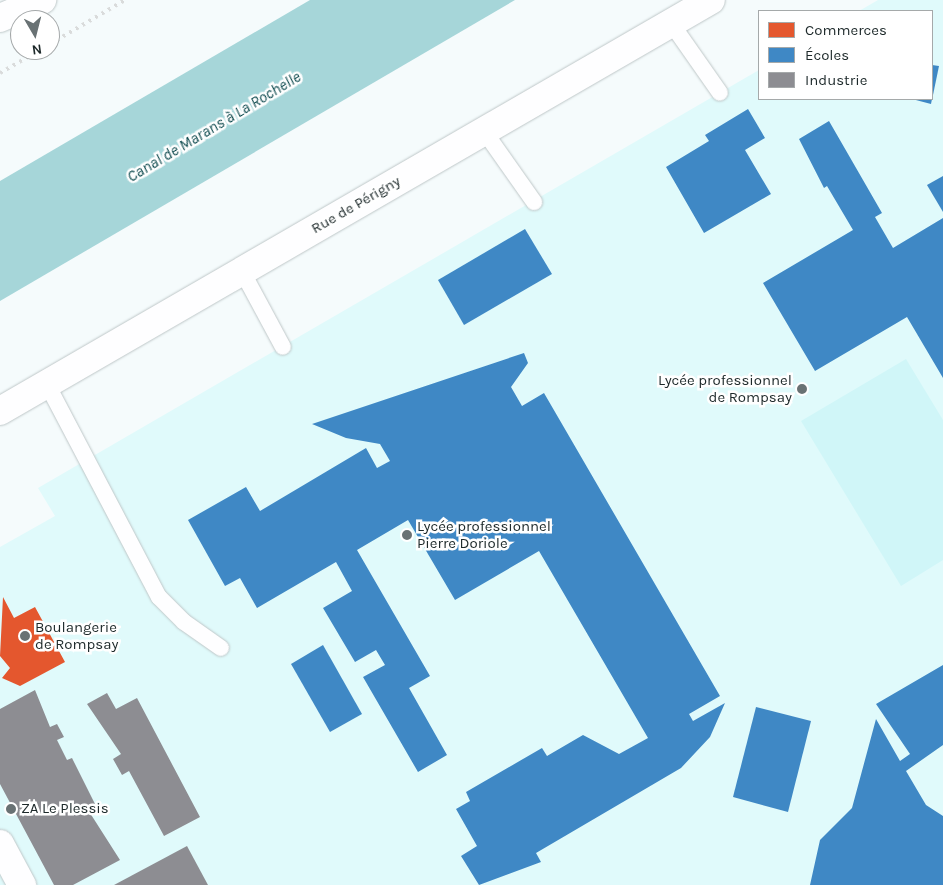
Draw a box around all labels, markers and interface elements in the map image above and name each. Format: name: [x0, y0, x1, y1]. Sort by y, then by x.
north arrow: [10, 10, 60, 60]
legend: [758, 10, 933, 100]
text: Commerces: [805, 21, 887, 39]
text: N: [31, 40, 43, 58]
text: Écoles: [805, 46, 849, 64]
water label: Canal de Marans à La Rochelle: [124, 67, 304, 187]
text: Industrie: [805, 71, 867, 89]
street label: Rue de Périgny: [308, 172, 404, 238]
place label: Lycée professionnel de Rompsay: [658, 371, 792, 406]
marker: Lycée professionnel de Rompsay: [796, 383, 808, 395]
place label: Lycée professionnel Pierre Doriole: [417, 517, 551, 552]
marker: Lycée professionnel Pierre Doriole: [401, 529, 413, 541]
place label: Boulangerie de Rompsay: [35, 618, 118, 653]
marker: Boulangerie de Rompsay: [19, 630, 31, 642]
place label: ZA Le Plessis: [21, 800, 109, 818]
marker: ZA Le Plessis: [5, 803, 17, 815]

